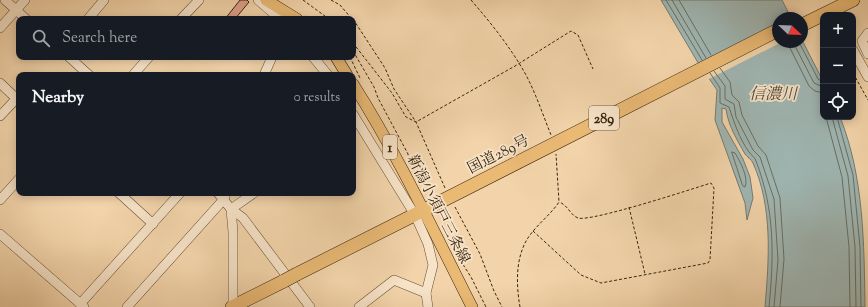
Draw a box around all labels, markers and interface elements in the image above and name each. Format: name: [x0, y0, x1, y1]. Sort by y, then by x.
north arrow: [772, 12, 808, 48]
map controls: [820, 12, 856, 120]
button: +: [820, 12, 856, 48]
search box: [16, 16, 356, 60]
icon: search: [30, 27, 52, 49]
text: Search here: [62, 28, 137, 49]
button: −: [820, 48, 856, 84]
water label: 信濃川: [749, 84, 799, 107]
button: locate: [820, 84, 856, 120]
text: Nearby: [32, 86, 84, 110]
text: 0 results: [294, 89, 340, 107]
road number: 289: [589, 106, 619, 130]
street label: 国道289号: [464, 131, 533, 180]
road number: 1: [383, 135, 397, 159]
street label: 新潟小須戸三条線: [401, 151, 474, 268]

